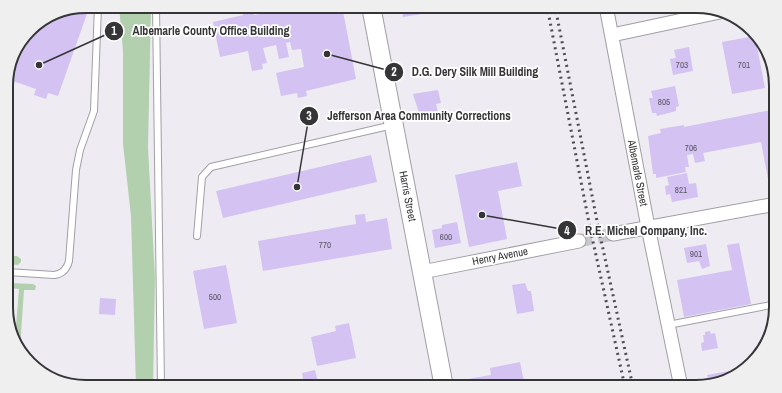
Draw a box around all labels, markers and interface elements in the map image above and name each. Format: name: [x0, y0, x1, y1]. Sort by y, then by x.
callout: Albemarle County Office Building: [104, 19, 297, 43]
text: 1: [111, 23, 117, 39]
text: Albemarle County Office Building: [133, 23, 289, 39]
house number: 703: [676, 59, 688, 71]
house number: 701: [738, 59, 750, 71]
callout: D.G. Dery Silk Mill Building: [384, 60, 546, 84]
text: 2: [391, 64, 397, 80]
text: D.G. Dery Silk Mill Building: [412, 64, 538, 80]
house number: 805: [658, 96, 670, 108]
callout: Jefferson Area Community Corrections: [299, 104, 519, 128]
text: 3: [306, 108, 312, 124]
text: Jefferson Area Community Corrections: [327, 108, 511, 124]
street label: Albemarle Street: [625, 138, 651, 208]
house number: 706: [685, 142, 697, 154]
street label: Harris Street: [396, 170, 420, 223]
house number: 821: [675, 184, 687, 196]
callout: R.E. Michel Company, Inc.: [557, 218, 715, 242]
text: 4: [564, 223, 570, 239]
text: R.E. Michel Company, Inc.: [585, 223, 707, 239]
house number: 600: [440, 231, 452, 243]
house number: 770: [319, 239, 331, 251]
street label: Henry Avenue: [471, 244, 529, 268]
house number: 901: [690, 248, 702, 260]
house number: 500: [209, 291, 221, 303]

